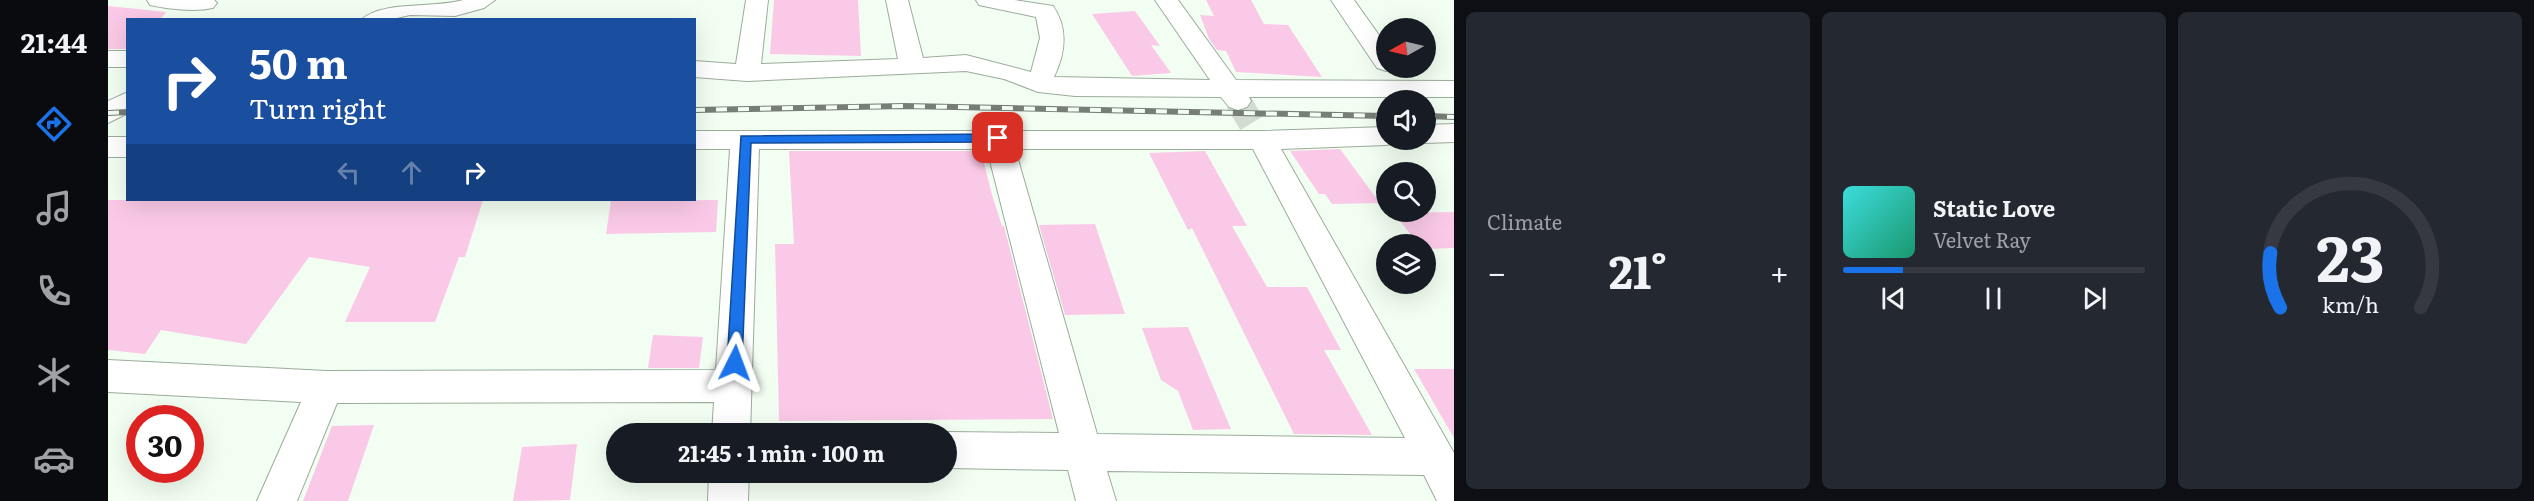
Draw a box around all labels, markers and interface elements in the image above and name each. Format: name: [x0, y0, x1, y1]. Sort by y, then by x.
north arrow: [1376, 18, 1436, 78]
map controls: [1376, 18, 1436, 294]
text: 21:44: [21, 21, 87, 61]
text: 50 m: [249, 30, 348, 92]
icon: right: [150, 42, 228, 120]
text: Turn right: [249, 87, 386, 127]
button: sound: [1376, 90, 1436, 150]
icon: directions: [33, 103, 75, 145]
pin: [972, 112, 1023, 163]
icon: arrive: [981, 121, 1014, 154]
icon: left: [332, 156, 365, 189]
icon: ahead: [395, 156, 428, 189]
icon: right: [458, 156, 491, 189]
button: search: [1376, 162, 1436, 222]
icon: music: [33, 187, 75, 229]
text: Static Love: [1933, 191, 2055, 224]
text: Climate: [1487, 206, 1562, 236]
text: 23: [2316, 209, 2384, 301]
text: Velvet Ray: [1933, 224, 2031, 254]
button: layers: [1376, 234, 1436, 294]
text: 21°: [1609, 236, 1667, 303]
text: −: [1487, 246, 1506, 295]
text: +: [1770, 246, 1789, 295]
icon: phone: [33, 270, 75, 312]
icon: previous: [1877, 282, 1910, 315]
icon: pause: [1977, 282, 2010, 315]
icon: next: [2078, 282, 2111, 315]
text: km/h: [2321, 288, 2379, 320]
position arrow: [703, 331, 767, 395]
icon: climate: [33, 354, 75, 396]
speed limit sign: 30: [126, 405, 204, 483]
text: 21:45 · 1 min · 100 m: [678, 436, 885, 469]
icon: car: [33, 438, 75, 480]

